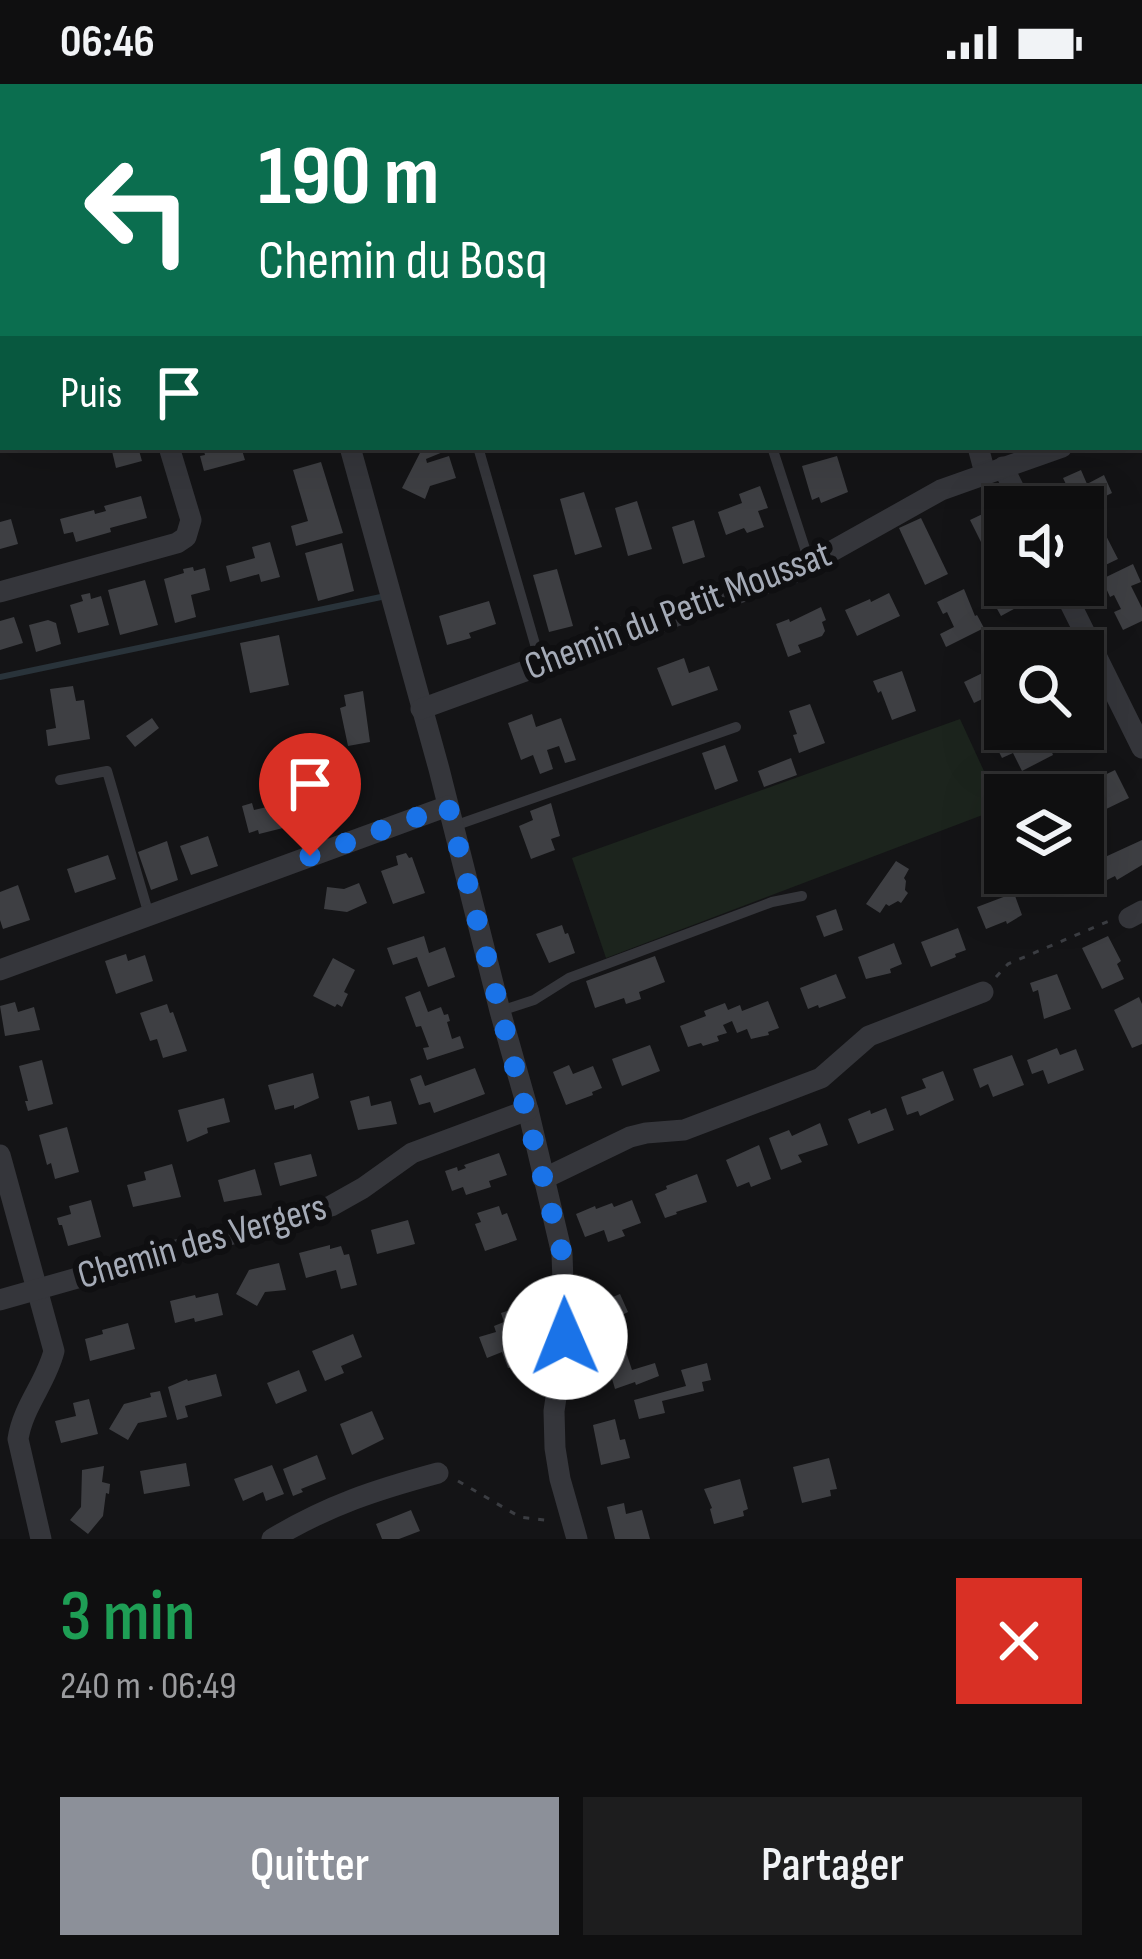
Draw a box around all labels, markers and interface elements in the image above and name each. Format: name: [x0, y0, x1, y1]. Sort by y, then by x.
text: 06:46: [60, 15, 155, 70]
text: 190 m: [258, 127, 440, 228]
icon: left: [60, 132, 216, 288]
text: Chemin du Bosq: [258, 229, 547, 294]
icon: arrive: [146, 360, 212, 426]
text: Puis: [60, 366, 122, 421]
map controls: [984, 486, 1104, 894]
button: sound: [984, 486, 1104, 606]
street label: Chemin du Petit Moussat: [518, 531, 838, 691]
button: search: [984, 630, 1104, 750]
pin: [259, 733, 361, 856]
icon: arrive: [277, 751, 343, 817]
button: layers: [984, 774, 1104, 894]
street label: Chemin des Vergers: [72, 1184, 332, 1300]
position arrow: [502, 1274, 628, 1400]
text: 3 min: [60, 1574, 195, 1661]
button: close: [956, 1578, 1082, 1704]
text: 240 m · 06:49: [60, 1663, 236, 1710]
button: Quitter: [60, 1797, 559, 1935]
button: Partager: [583, 1797, 1082, 1935]

